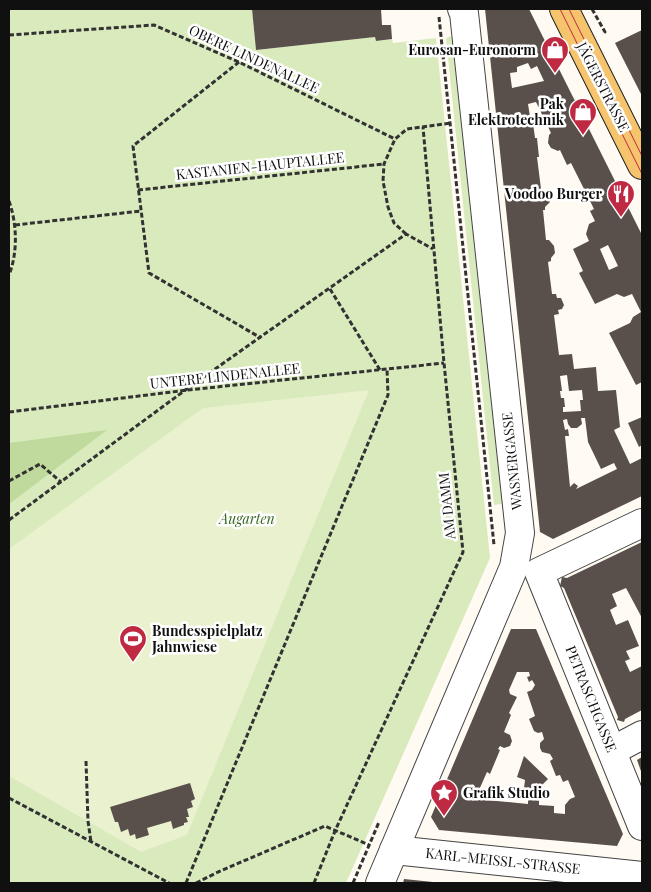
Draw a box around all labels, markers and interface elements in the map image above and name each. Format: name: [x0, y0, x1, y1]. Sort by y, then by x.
street label: OBERE LINDENALLEE: [186, 20, 322, 97]
shop icon: Eurosan-Euronorm: [540, 35, 570, 74]
street label: JÄGERSTRASSE: [572, 38, 634, 135]
place label: Eurosan-Euronorm: [408, 40, 536, 59]
place label: Pak Elektrotechnik: [468, 94, 565, 129]
shop icon: Pak Elektrotechnik: [568, 97, 598, 136]
street label: KASTANIEN-HAUPTALLEE: [175, 147, 345, 184]
restaurant icon: Voodoo Burger: [606, 179, 636, 218]
place label: Voodoo Burger: [504, 184, 602, 203]
street label: UNTERE LINDENALLEE: [149, 358, 301, 393]
street label: WASNERGASSE: [497, 411, 526, 512]
street label: AM DAMM: [434, 472, 460, 541]
park label: Augarten: [217, 509, 275, 528]
place label: Bundesspielplatz Jahnwiese: [151, 621, 263, 656]
sports icon: Bundesspielplatz Jahnwiese: [118, 624, 148, 663]
street label: PETRASCHGASSE: [561, 643, 621, 755]
place icon: Grafik Studio: [429, 778, 459, 817]
place label: Grafik Studio: [463, 783, 550, 802]
street label: KARL-MEISSL-STRASSE: [425, 843, 581, 878]

